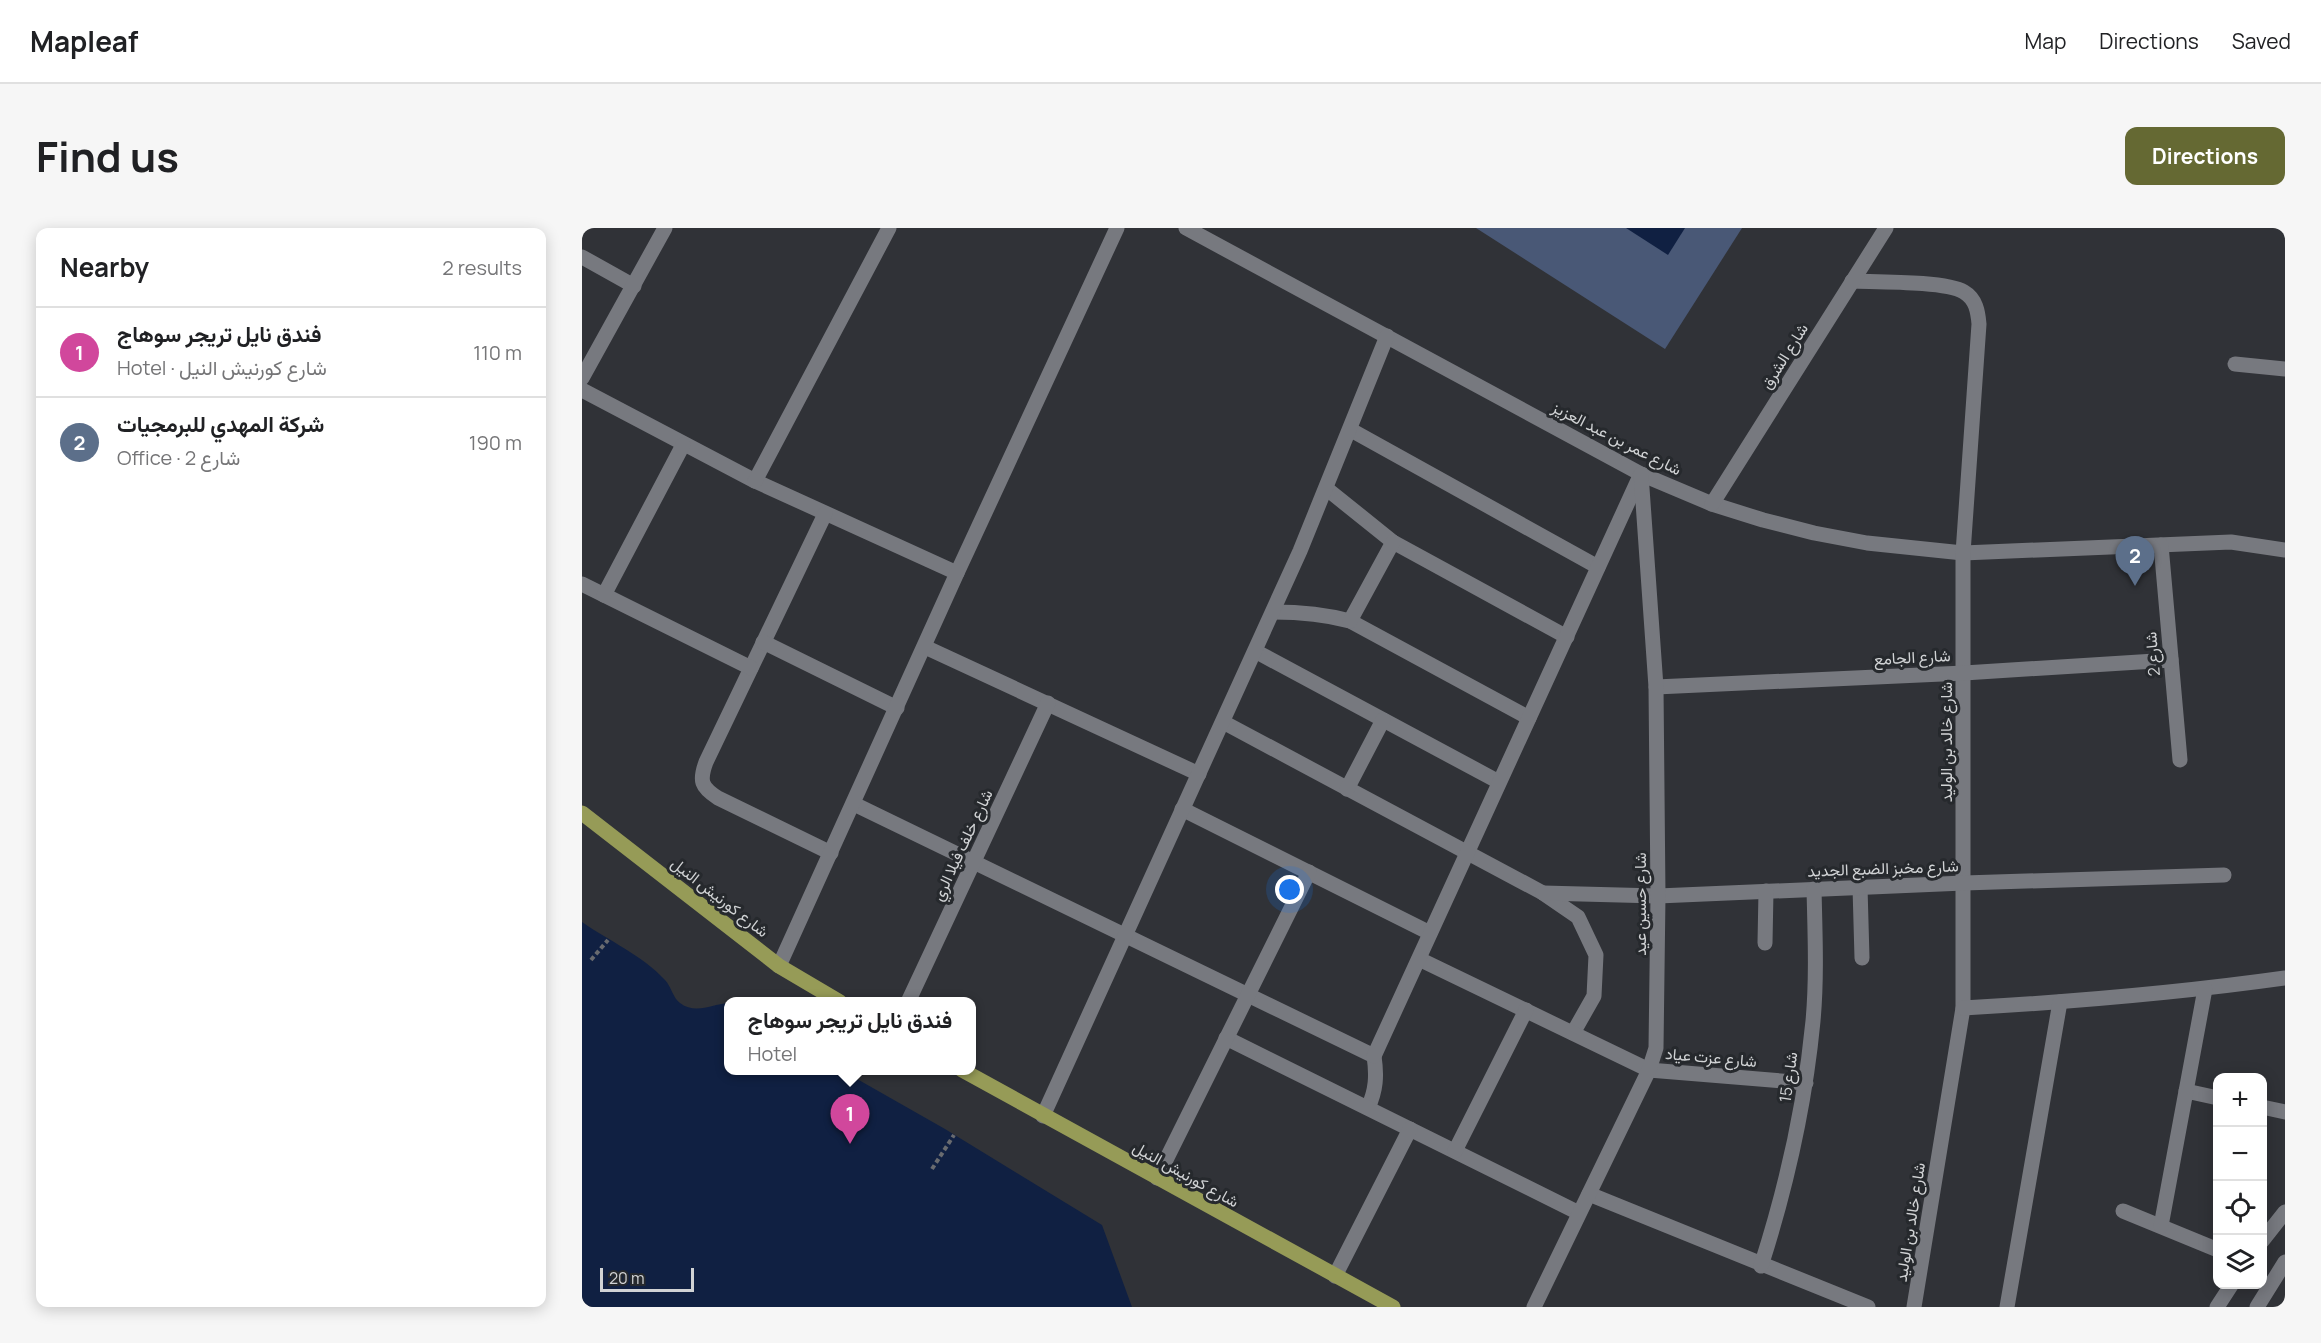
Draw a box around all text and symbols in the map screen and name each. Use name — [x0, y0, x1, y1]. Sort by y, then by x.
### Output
text: Mapleaf — [30, 22, 138, 60]
text: Map — [2025, 27, 2066, 55]
text: Directions — [2099, 27, 2199, 55]
text: Saved — [2232, 27, 2291, 55]
text: Find us — [36, 127, 179, 185]
button: Directions — [2125, 127, 2285, 185]
text: Nearby — [60, 249, 149, 285]
text: 2 results — [442, 254, 522, 281]
text: فندق نايل تريجر سوهاج — [117, 319, 322, 349]
street label: شارع الشرق — [1755, 319, 1814, 394]
text: 1 — [75, 339, 84, 366]
text: 110 m — [473, 339, 522, 366]
text: Hotel · شارع كورنيش النيل — [117, 354, 327, 381]
street label: شارع عمر بن عبد العزيز — [1547, 395, 1686, 481]
text: شركة المهدي للبرمجيات — [117, 409, 324, 439]
text: 2 — [74, 429, 85, 456]
text: 190 m — [469, 429, 522, 456]
text: Office · شارع 2 — [117, 444, 240, 471]
pin: 2 — [2116, 536, 2154, 586]
street label: شارع 2 — [2139, 631, 2166, 677]
street label: شارع الجامع — [1873, 644, 1951, 671]
street label: شارع خالد بن الوليد — [1935, 682, 1958, 802]
street label: شارع خلف فيلا الري — [926, 786, 1000, 906]
street label: شارع كورنيش النيل — [666, 852, 773, 943]
street label: شارع حسين عيد — [1629, 852, 1652, 956]
street label: شارع مخبز الضبع الجديد — [1807, 854, 1959, 883]
your location — [1275, 875, 1304, 904]
popup — [724, 997, 976, 1075]
text: فندق نايل تريجر سوهاج — [748, 1005, 952, 1035]
text: Hotel — [748, 1040, 797, 1067]
street label: شارع عزت عياد — [1664, 1042, 1758, 1073]
street label: شارع 15 — [1774, 1050, 1803, 1104]
map controls — [2213, 1073, 2267, 1289]
button: + — [2213, 1073, 2267, 1127]
pin: 1 — [830, 1094, 870, 1144]
button: − — [2213, 1127, 2267, 1181]
street label: شارع كورنيش النيل — [1129, 1136, 1243, 1213]
street label: شارع خالد بن الوليد — [1890, 1161, 1931, 1283]
button: locate — [2213, 1181, 2267, 1235]
button: layers — [2213, 1235, 2267, 1289]
scale bar — [600, 1265, 694, 1292]
text: 20 m — [609, 1267, 645, 1289]

